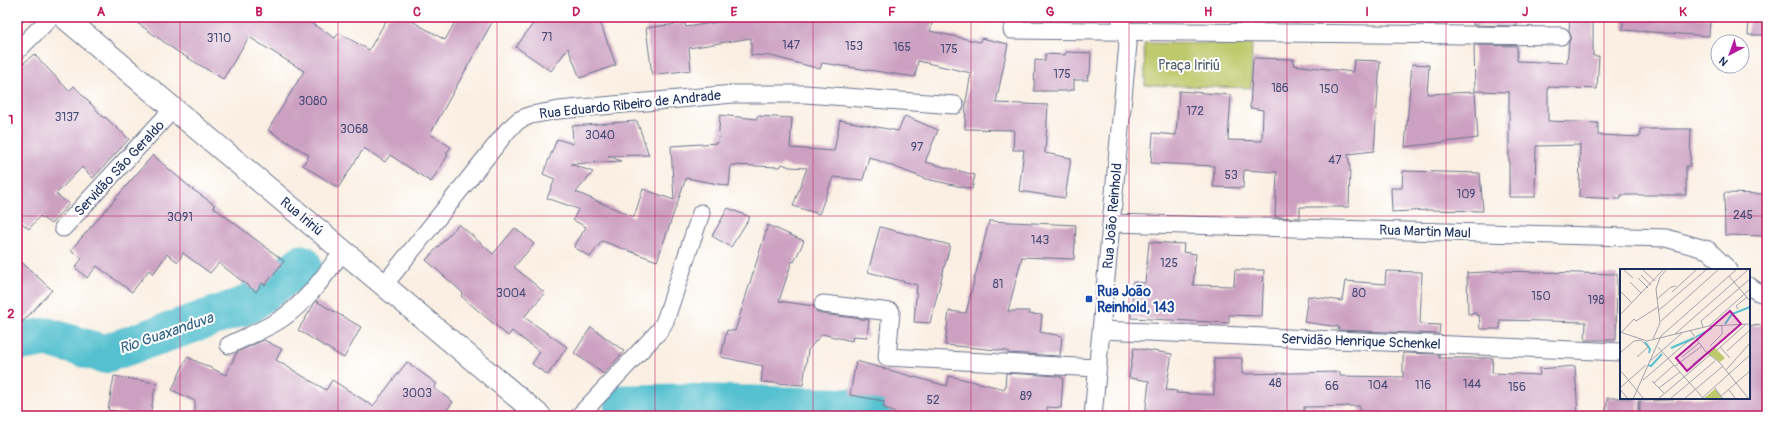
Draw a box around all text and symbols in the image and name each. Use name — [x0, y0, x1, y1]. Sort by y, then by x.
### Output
text: A — [97, 4, 106, 20]
text: B — [255, 4, 263, 20]
text: C — [413, 4, 421, 20]
text: D — [572, 4, 580, 20]
text: E — [731, 4, 738, 20]
text: F — [888, 4, 896, 20]
text: G — [1046, 4, 1055, 20]
text: H — [1204, 4, 1212, 20]
text: I — [1365, 4, 1369, 20]
text: J — [1522, 4, 1528, 20]
text: K — [1679, 4, 1687, 20]
house number: 71 — [541, 30, 553, 45]
house number: 3110 — [207, 31, 231, 46]
north arrow — [1710, 34, 1750, 74]
house number: 147 — [782, 38, 801, 53]
house number: 153 — [845, 39, 863, 54]
house number: 165 — [893, 40, 911, 55]
house number: 175 — [940, 42, 958, 57]
text: N — [1716, 53, 1731, 69]
park label: Praça Iririú — [1158, 57, 1220, 74]
house number: 175 — [1053, 67, 1071, 82]
house number: 186 — [1271, 81, 1289, 96]
house number: 150 — [1319, 82, 1339, 97]
street label: Rua Eduardo Ribeiro de Andrade — [538, 86, 722, 122]
house number: 3080 — [298, 94, 328, 109]
house number: 172 — [1186, 104, 1204, 119]
house number: 3137 — [55, 110, 80, 125]
text: 1 — [8, 112, 14, 128]
street label: Servidão São Geraldo — [71, 117, 168, 220]
house number: 3068 — [340, 122, 368, 137]
house number: 3040 — [585, 128, 615, 143]
house number: 97 — [911, 140, 924, 155]
house number: 47 — [1328, 153, 1342, 168]
street label: Rua João Reinhold — [1099, 162, 1126, 270]
house number: 53 — [1224, 168, 1238, 183]
house number: 109 — [1456, 187, 1476, 202]
street label: Rua Iririú — [277, 194, 327, 239]
house number: 245 — [1733, 208, 1753, 223]
house number: 3091 — [167, 210, 193, 225]
street label: Rua Martin Maul — [1379, 221, 1471, 242]
house number: 143 — [1031, 233, 1049, 248]
house number: 125 — [1160, 256, 1178, 271]
inset map — [1620, 269, 1750, 399]
house number: 81 — [993, 277, 1003, 292]
place label: Rua João Reinhold, 143 — [1097, 283, 1175, 316]
house number: 3004 — [496, 286, 526, 301]
house number: 80 — [1352, 286, 1366, 301]
house number: 150 — [1531, 289, 1551, 304]
house number: 198 — [1588, 293, 1604, 308]
marker: Rua João Reinhold, 143 — [1084, 294, 1094, 304]
text: 2 — [7, 306, 15, 322]
water label: Rio Guaxanduva — [117, 308, 217, 358]
street label: Servidão Henrique Schenkel — [1281, 330, 1441, 353]
house number: 48 — [1268, 376, 1282, 391]
house number: 144 — [1463, 377, 1481, 392]
house number: 104 — [1368, 378, 1388, 393]
house number: 116 — [1415, 378, 1431, 393]
house number: 66 — [1325, 379, 1339, 394]
house number: 156 — [1508, 380, 1526, 395]
house number: 3003 — [402, 386, 432, 401]
house number: 89 — [1020, 389, 1032, 404]
house number: 52 — [926, 393, 940, 408]

